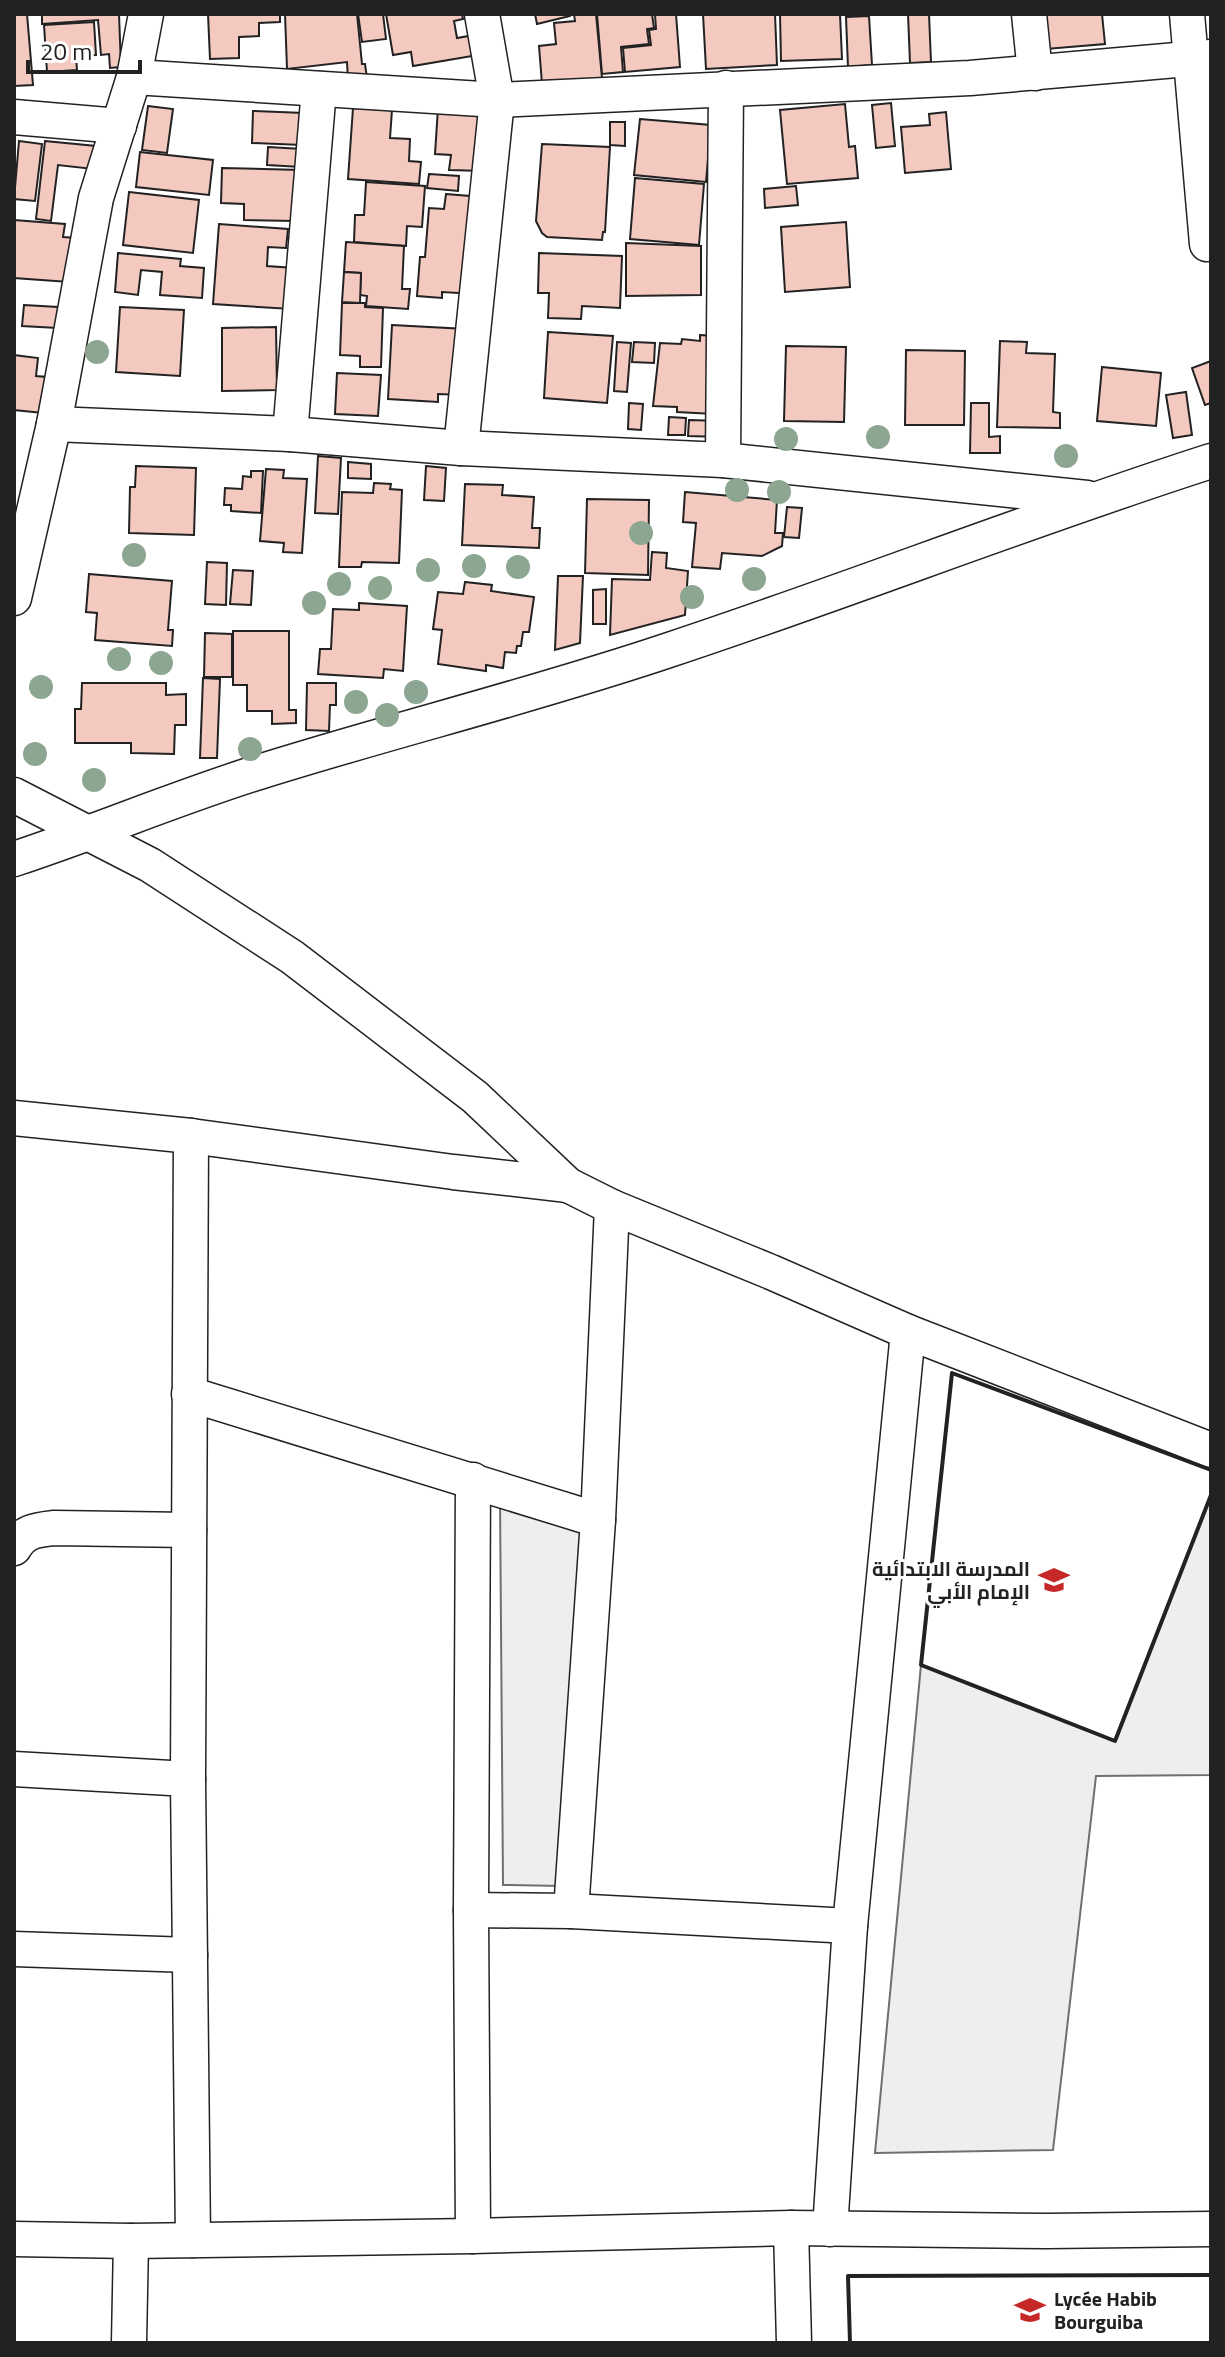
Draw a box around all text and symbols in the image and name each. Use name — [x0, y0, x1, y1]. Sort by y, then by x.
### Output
scale bar — [28, 24, 140, 74]
text: 20 m — [40, 33, 92, 69]
place label: المدرسة الابتدائية الإمام الأبي — [872, 1553, 1030, 1608]
school or university icon: المدرسة الابتدائية الإمام الأبي — [1037, 1563, 1071, 1597]
place label: Lycée Habib Bourguiba — [1054, 2283, 1157, 2337]
school or university icon: Lycée Habib Bourguiba — [1013, 2293, 1047, 2327]

